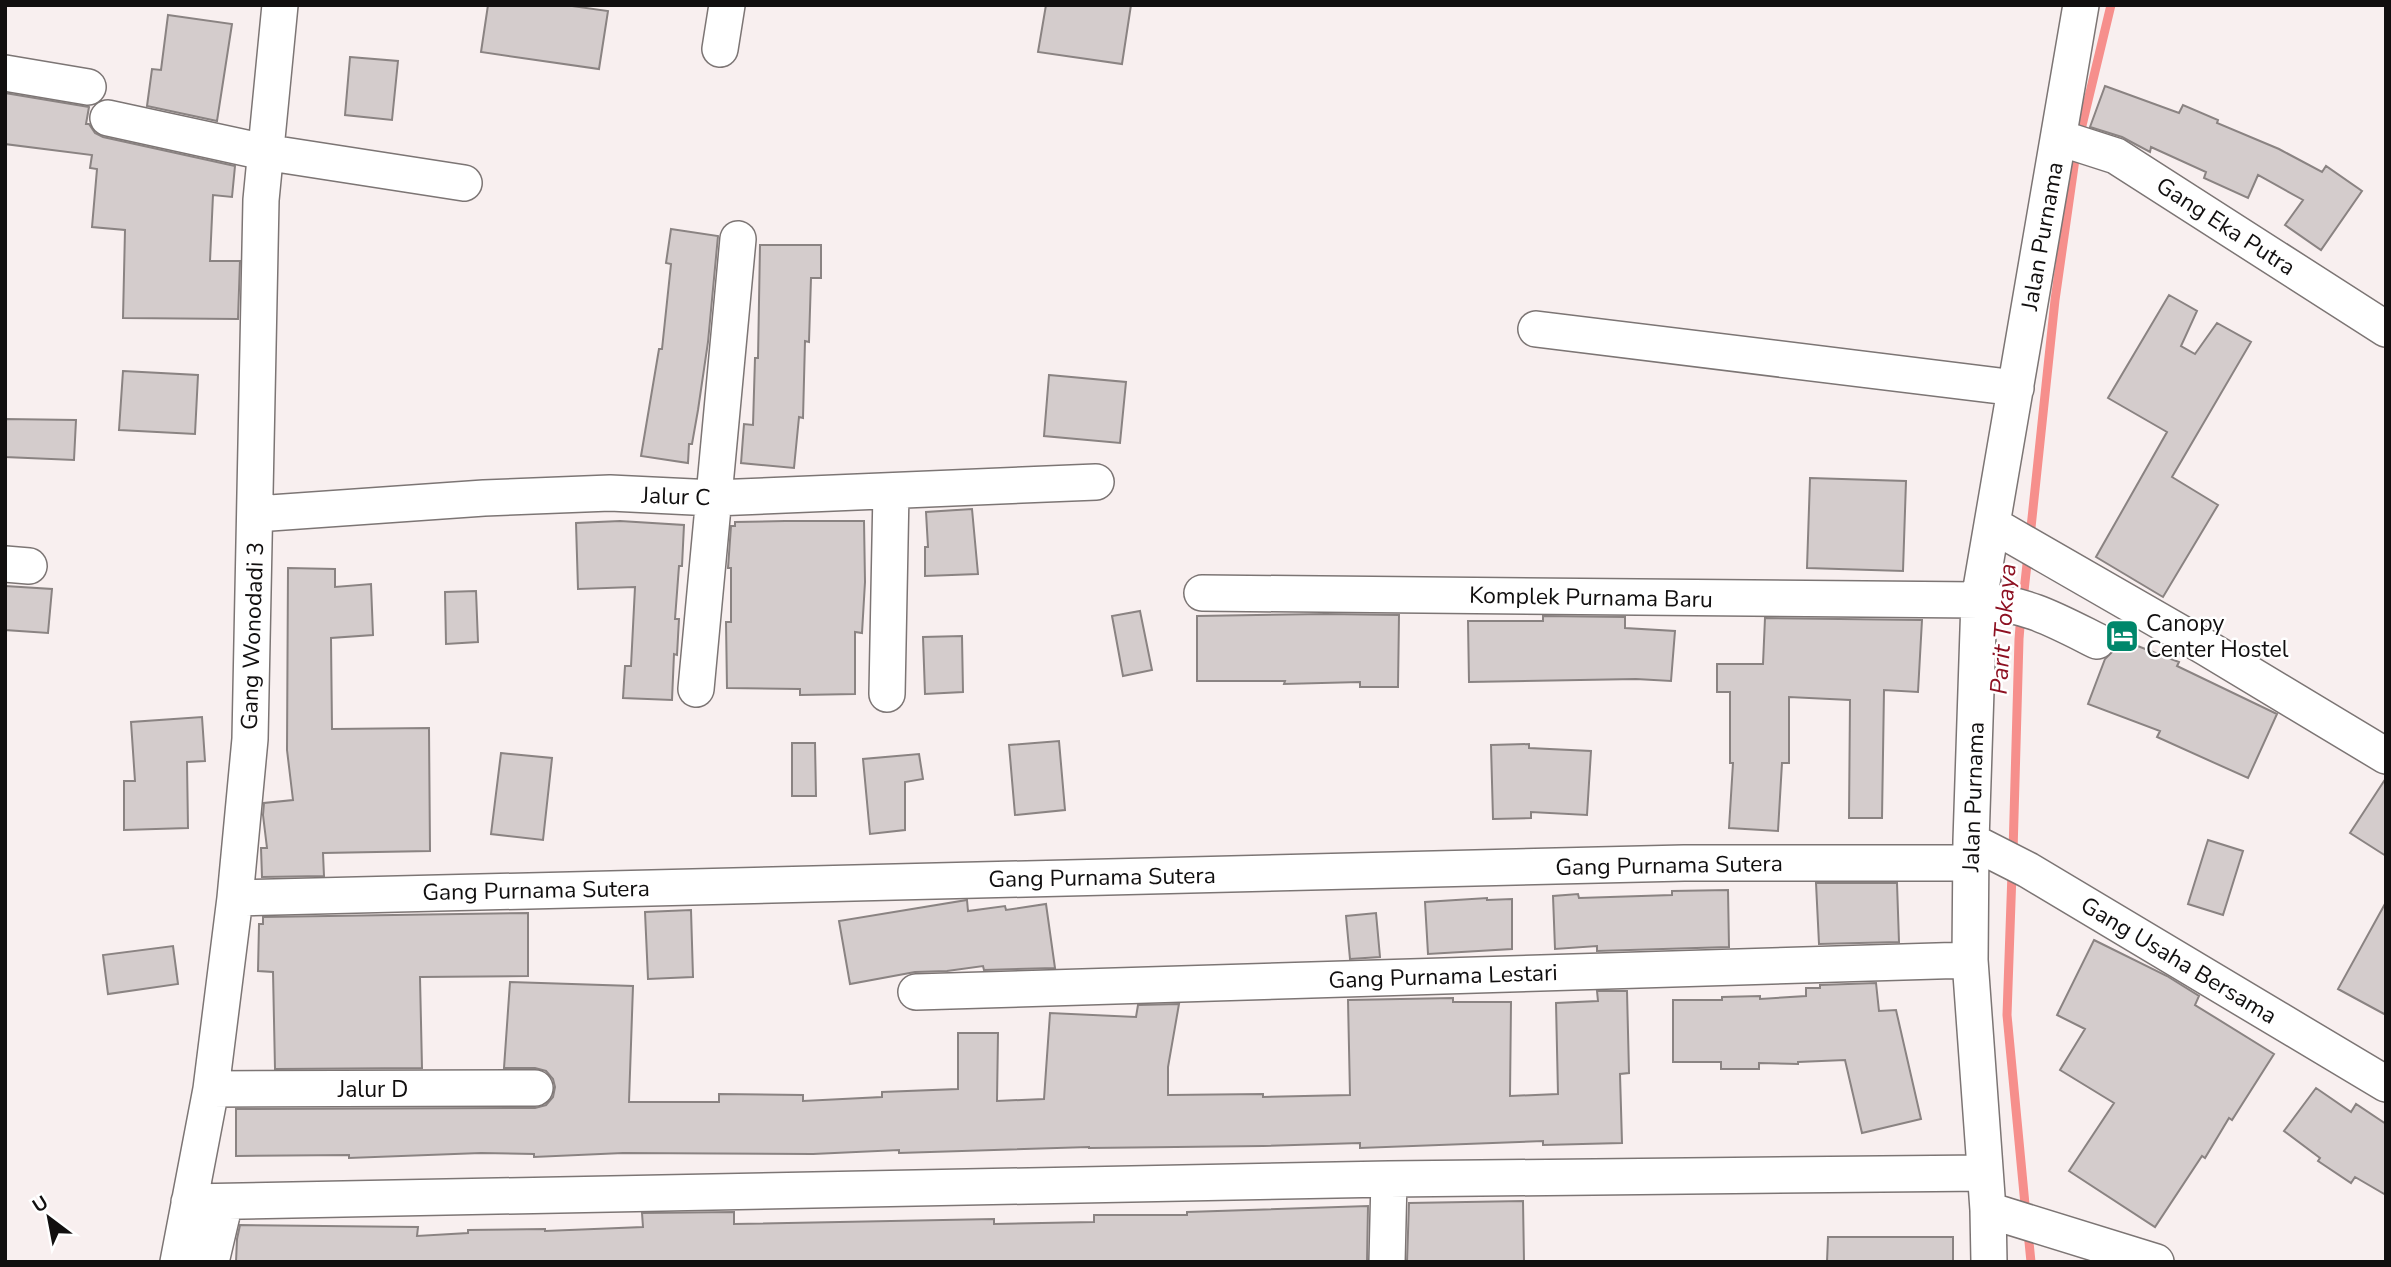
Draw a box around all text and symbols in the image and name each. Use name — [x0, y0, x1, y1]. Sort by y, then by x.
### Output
street label: Jalan Purnama — [2014, 159, 2071, 314]
street label: Gang Eka Putra — [2150, 170, 2301, 283]
street label: Jalur C — [640, 480, 711, 513]
street label: Gang Wonodadi 3 — [234, 542, 271, 731]
water label: Parit Tokaya — [1982, 562, 2024, 696]
street label: Komplek Purnama Baru — [1469, 580, 1713, 615]
place label: Canopy Center Hostel — [2146, 608, 2289, 665]
hotel icon: Canopy Center Hostel — [2103, 617, 2141, 655]
street label: Jalan Purnama — [1955, 721, 1992, 874]
street label: Gang Purnama Sutera — [1555, 848, 1783, 883]
street label: Gang Purnama Sutera — [988, 860, 1216, 895]
street label: Gang Purnama Sutera — [422, 873, 650, 908]
street label: Gang Usaha Bersama — [2075, 890, 2283, 1031]
street label: Gang Purnama Lestari — [1328, 957, 1558, 996]
street label: Jalur D — [337, 1074, 408, 1105]
north arrow — [14, 1183, 84, 1253]
text: U — [28, 1190, 53, 1219]

